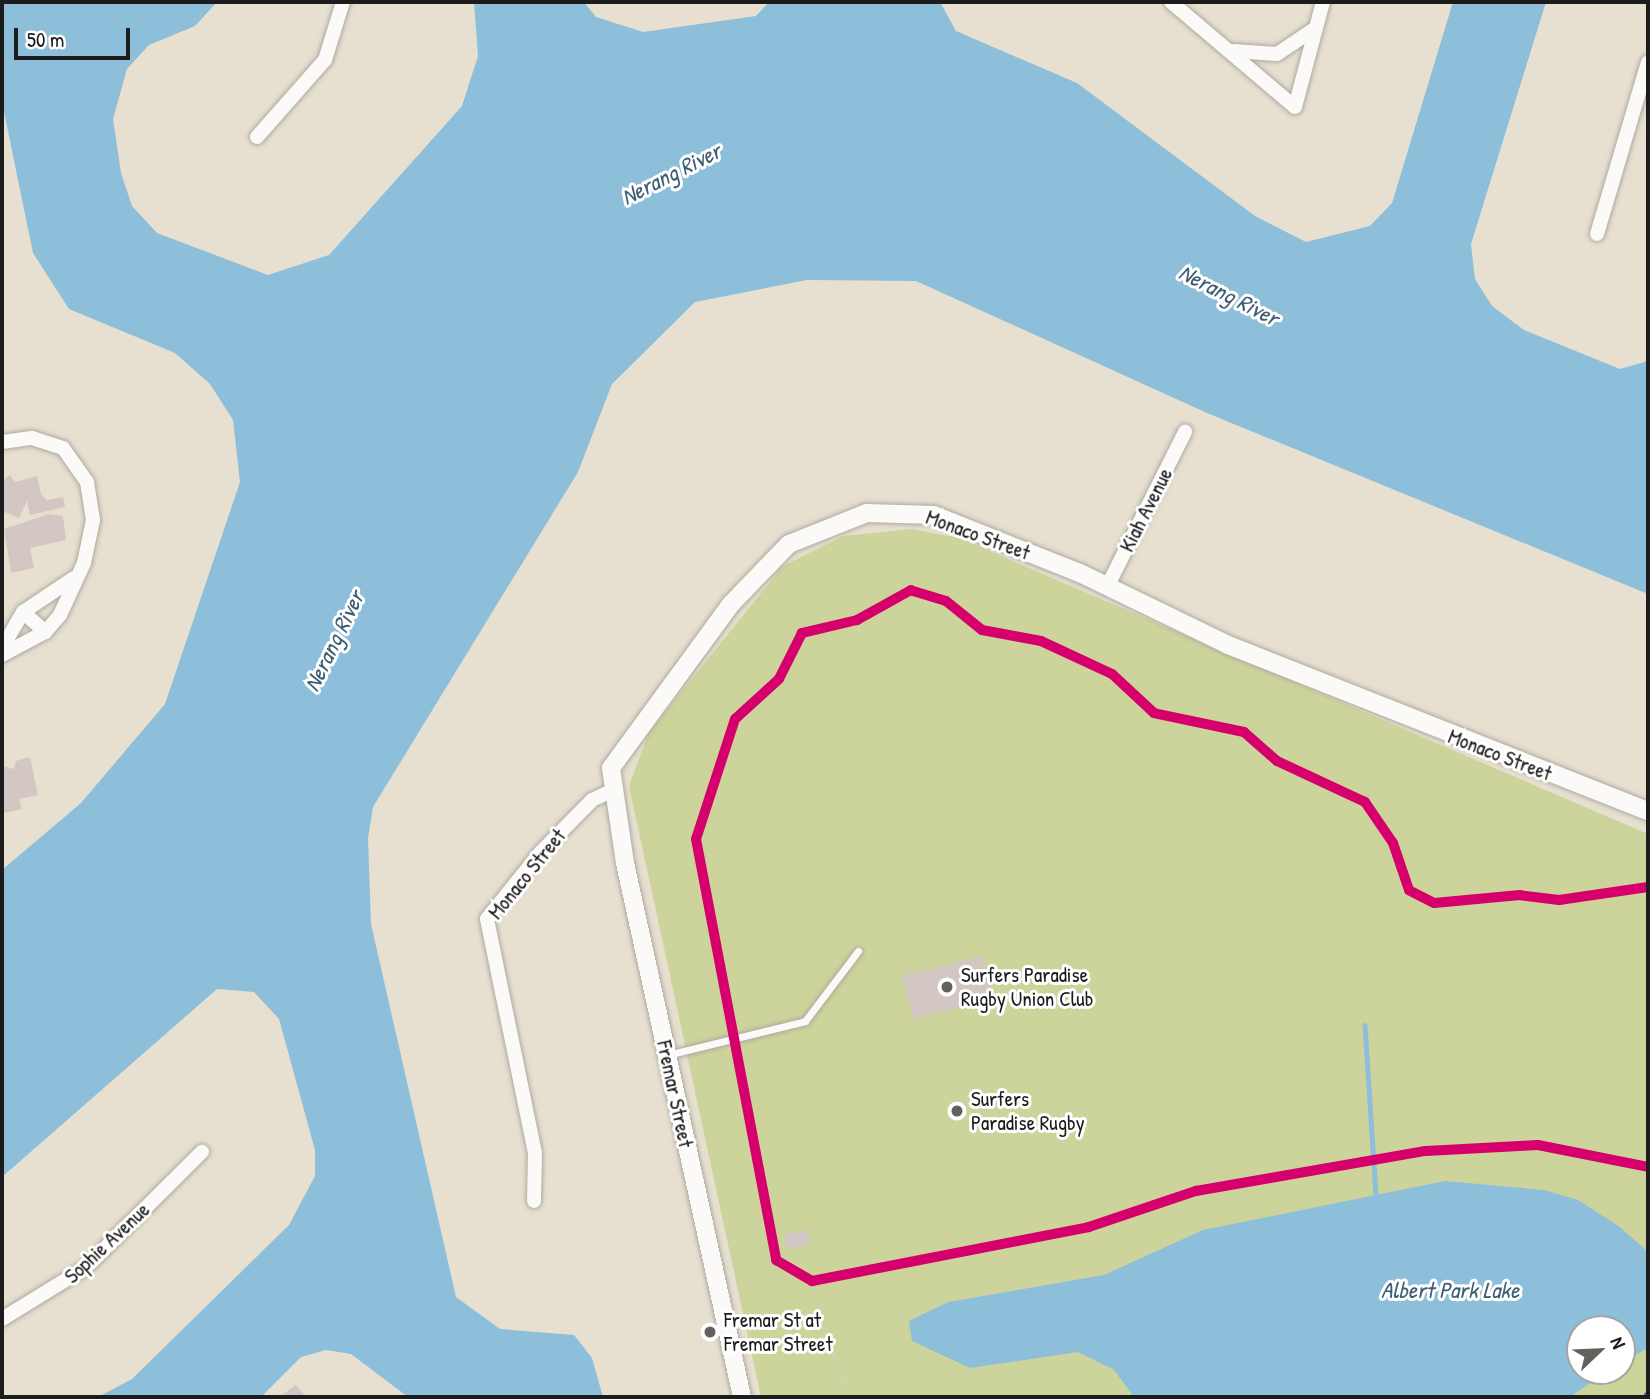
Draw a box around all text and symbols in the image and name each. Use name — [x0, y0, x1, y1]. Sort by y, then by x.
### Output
scale bar — [18, 14, 133, 58]
text: 50 m — [27, 25, 64, 54]
water label: Nerang River — [617, 137, 725, 211]
water label: Nerang River — [1175, 258, 1283, 332]
street label: Kiah Avenue — [1114, 464, 1178, 556]
street label: Monaco Street — [922, 505, 1034, 565]
water label: Nerang River — [298, 586, 370, 696]
street label: Monaco Street — [1445, 724, 1555, 786]
street label: Monaco Street — [483, 824, 571, 924]
place label: Surfers Paradise Rugby Union Club — [961, 962, 1093, 1012]
marker: Surfers Paradise Rugby Union Club — [939, 979, 955, 995]
street label: Fremar Street — [651, 1038, 699, 1150]
place label: Surfers Paradise Rugby — [971, 1086, 1085, 1136]
marker: Surfers Paradise Rugby — [949, 1103, 965, 1119]
street label: Sophie Avenue — [59, 1197, 155, 1289]
water label: Albert Park Lake — [1381, 1276, 1519, 1304]
place label: Fremar St at Fremar Street — [724, 1307, 833, 1357]
north arrow — [1566, 1315, 1636, 1385]
marker: Fremar St at Fremar Street — [702, 1324, 718, 1340]
text: N — [1605, 1333, 1632, 1352]

